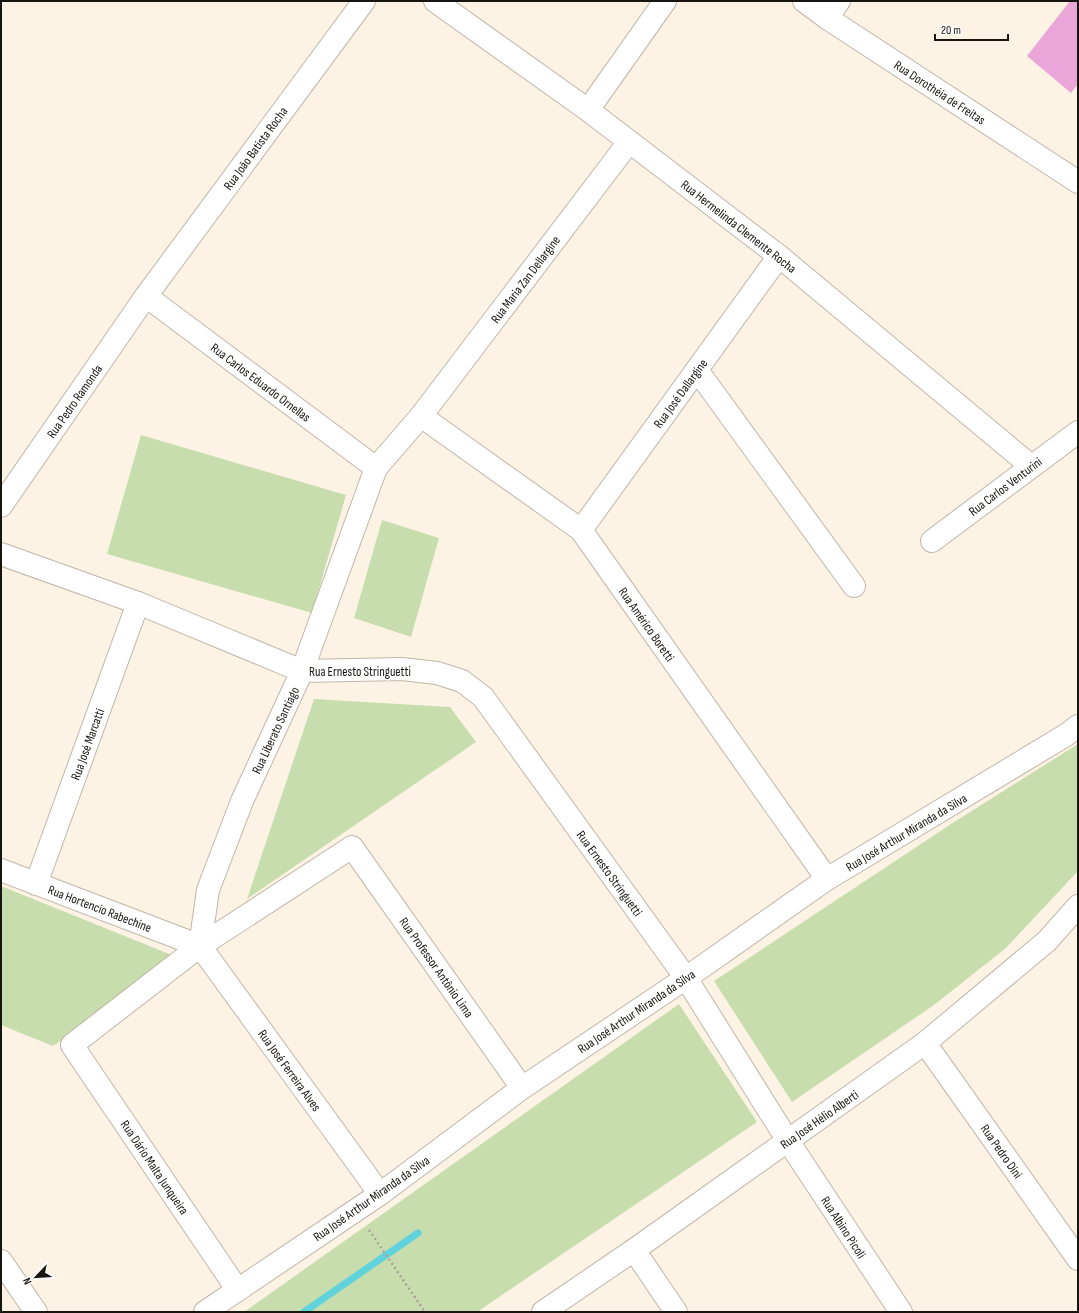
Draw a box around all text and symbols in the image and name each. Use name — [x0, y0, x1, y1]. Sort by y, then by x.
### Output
scale bar — [935, 16, 1008, 42]
text: 20 m — [941, 23, 961, 38]
street label: Rua Dorothéia de Freitas — [891, 57, 988, 129]
street label: Rua João Batista Rocha — [220, 104, 291, 193]
street label: Rua Hermelinda Clemente Rocha — [677, 177, 799, 277]
street label: Rua Maria Zan Dellargine — [488, 233, 564, 327]
street label: Rua Carlos Eduardo Ornellas — [207, 340, 314, 426]
street label: Rua José Dallargine — [650, 356, 711, 431]
street label: Rua Pedro Ramonda — [44, 362, 106, 441]
street label: Rua Carlos Venturini — [966, 454, 1045, 520]
street label: Rua Américo Boretti — [615, 584, 678, 665]
street label: Rua Ernesto Stringuetti — [309, 664, 411, 680]
street label: Rua Liberato Santiago — [249, 684, 303, 777]
street label: Rua José Marcatti — [68, 706, 108, 782]
street label: Rua José Arthur Miranda da Silva — [843, 790, 970, 875]
street label: Rua Ernesto Stringuetti — [573, 828, 646, 919]
street label: Rua Hortencio Rabechine — [46, 882, 154, 936]
street label: Rua Professor Antônio Lima — [396, 914, 477, 1021]
street label: Rua José Arthur Miranda da Silva — [575, 966, 698, 1057]
street label: Rua José Ferreira Alves — [254, 1027, 324, 1115]
street label: Rua José Hélio Alberti — [777, 1087, 862, 1153]
street label: Rua Dário Malta Junqueira — [117, 1117, 192, 1218]
street label: Rua Pedro Dini — [977, 1121, 1026, 1182]
street label: Rua José Arthur Miranda da Silva — [310, 1153, 433, 1245]
street label: Rua Albino Picoli — [817, 1193, 869, 1262]
north arrow — [16, 1257, 56, 1297]
text: N — [20, 1275, 35, 1286]

